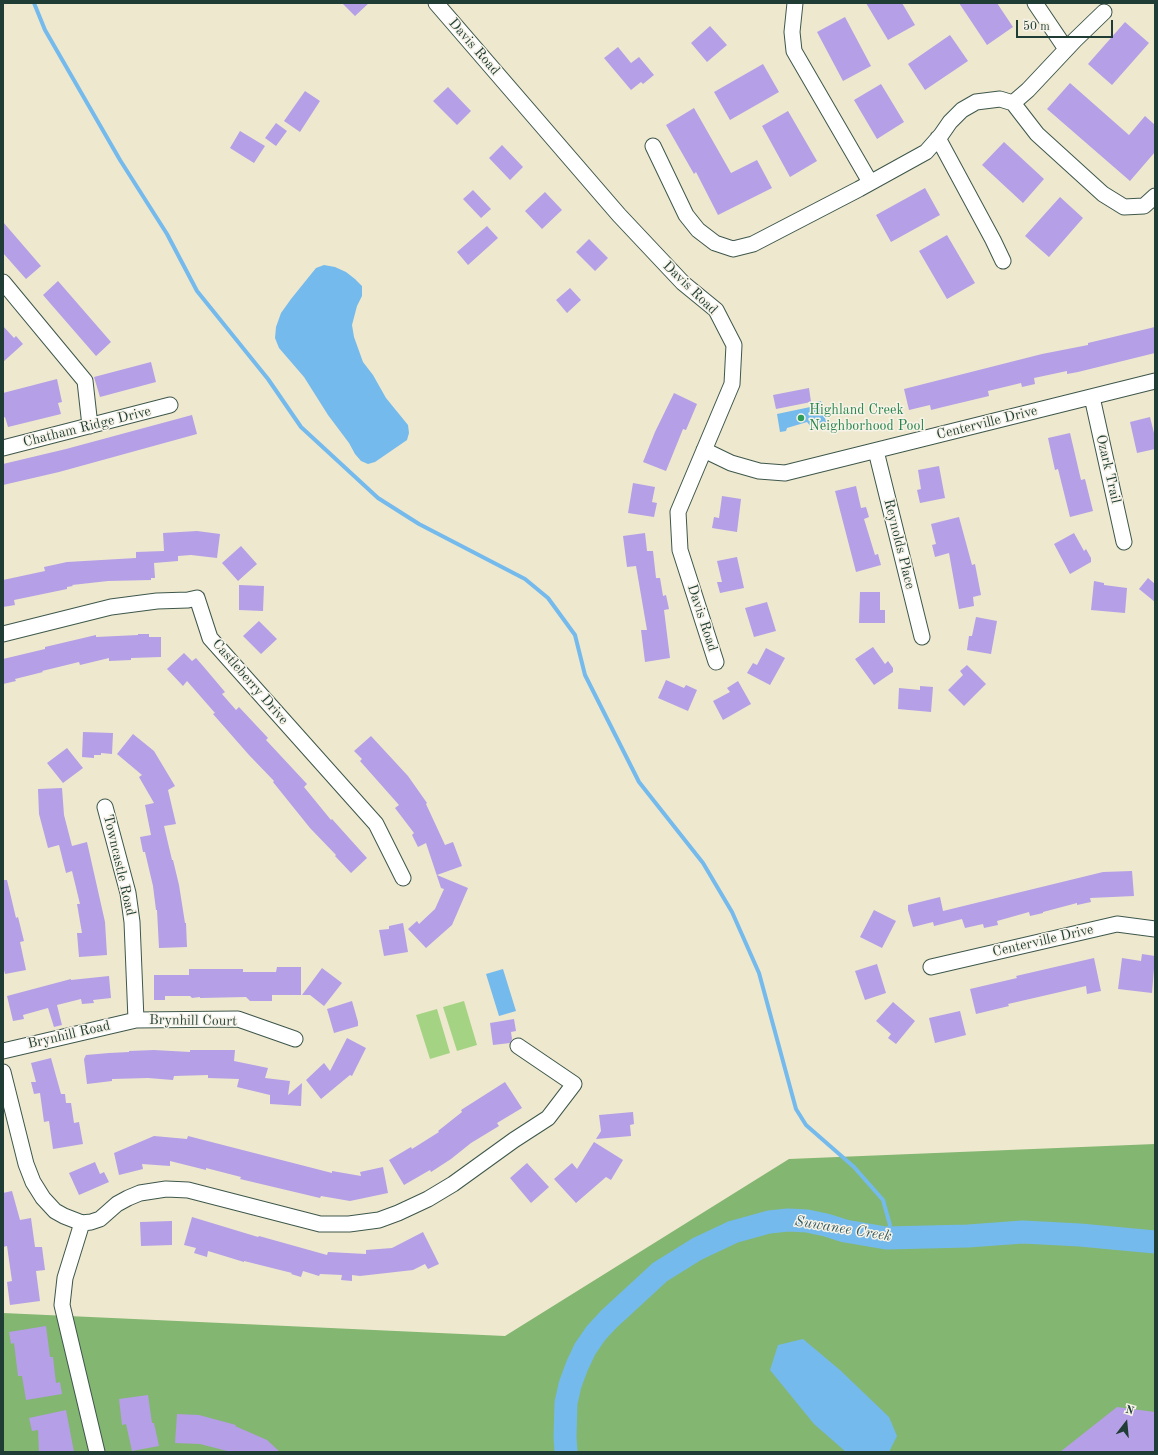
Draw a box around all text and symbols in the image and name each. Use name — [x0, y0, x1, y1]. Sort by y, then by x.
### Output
scale bar — [1018, 12, 1115, 38]
street label: Davis Road — [445, 15, 503, 79]
text: 50 m — [1023, 21, 1050, 33]
street label: Davis Road — [659, 258, 721, 318]
place label: Highland Creek Neighborhood Pool — [809, 402, 924, 434]
street label: Centerville Drive — [935, 402, 1039, 444]
street label: Chatham Ridge Drive — [21, 403, 153, 451]
marker: Highland Creek Neighborhood Pool — [796, 413, 806, 423]
street label: Ozark Trail — [1092, 433, 1124, 505]
street label: Reynolds Place — [880, 497, 918, 591]
street label: Davis Road — [683, 582, 721, 654]
street label: Castleberry Drive — [208, 636, 292, 728]
street label: Towncastle Road — [99, 813, 139, 917]
street label: Centerville Drive — [991, 921, 1095, 961]
street label: Brynhill Court — [149, 1012, 237, 1030]
street label: Brynhill Road — [26, 1017, 112, 1053]
water label: Suwanee Creek — [793, 1212, 893, 1246]
north arrow — [1106, 1403, 1146, 1443]
text: N — [1124, 1405, 1135, 1417]

